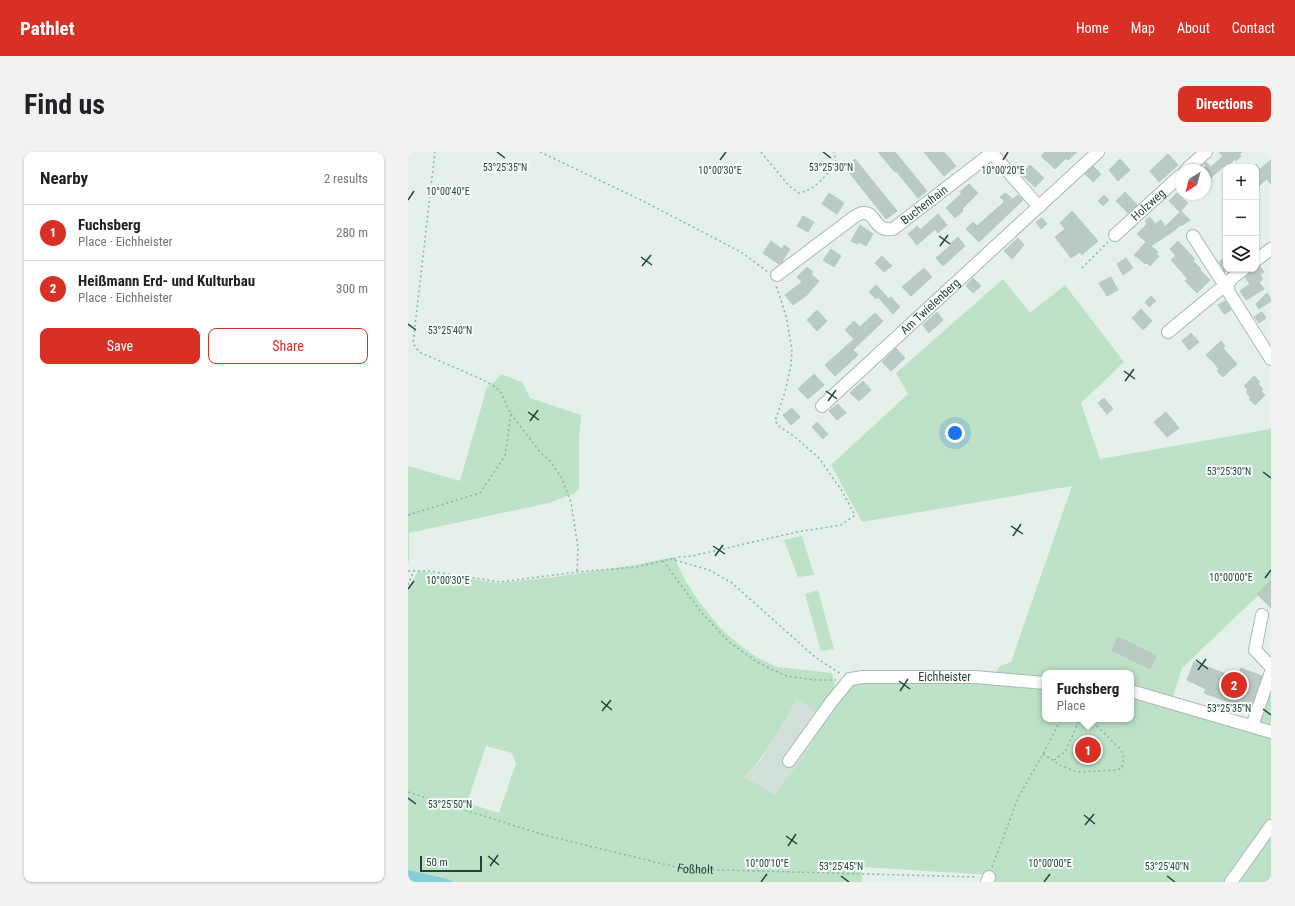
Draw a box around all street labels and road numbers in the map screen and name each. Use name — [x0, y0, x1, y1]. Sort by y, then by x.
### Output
street label: Buchenhain — [898, 182, 951, 227]
street label: Holzweg — [1128, 186, 1168, 224]
street label: Am Twielenberg — [898, 276, 963, 337]
street label: Eichheister — [918, 670, 971, 684]
street label: Foßholt — [676, 861, 714, 877]

